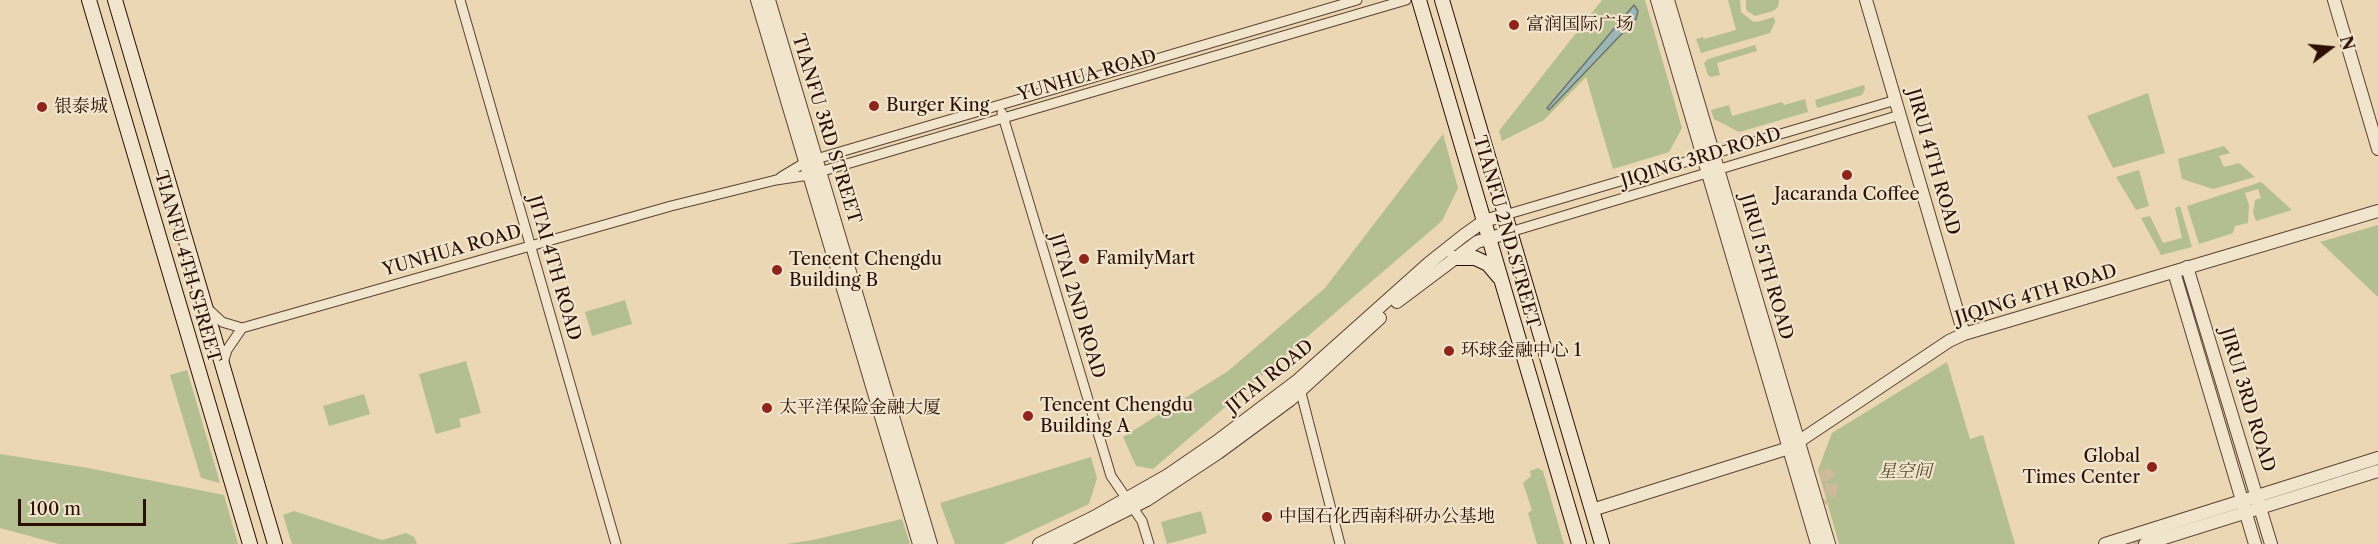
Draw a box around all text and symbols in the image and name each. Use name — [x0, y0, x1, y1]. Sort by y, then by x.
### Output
place label: 富润国际广场 — [1526, 14, 1634, 36]
marker: 富润国际广场 — [1507, 18, 1521, 32]
north arrow — [2300, 18, 2360, 78]
street label: TIANFU 3RD STREET — [787, 32, 865, 226]
text: N — [2336, 34, 2359, 52]
street label: YUNHUA ROAD — [1015, 46, 1159, 106]
street label: JIRUI 4TH ROAD — [1902, 86, 1964, 238]
place label: Burger King — [886, 95, 989, 117]
place label: 银泰城 — [54, 96, 108, 118]
marker: Burger King — [867, 99, 881, 113]
marker: 银泰城 — [35, 100, 49, 114]
street label: JIQING 3RD ROAD — [1618, 123, 1784, 193]
street label: TIANFU 2ND STREET — [1468, 133, 1544, 331]
marker: Jacaranda Coffee — [1840, 168, 1854, 182]
street label: TIANFU 4TH STREET — [149, 169, 225, 365]
place label: Jacaranda Coffee — [1774, 184, 1920, 206]
street label: JIRUI 5TH ROAD — [1735, 192, 1797, 342]
street label: JITAI 4TH ROAD — [523, 193, 585, 343]
street label: YUNHUA ROAD — [380, 221, 524, 281]
street label: JITAI 2ND ROAD — [1045, 231, 1109, 381]
place label: FamilyMart — [1096, 248, 1195, 270]
place label: Tencent Chengdu Building B — [789, 249, 942, 292]
marker: FamilyMart — [1077, 252, 1091, 266]
street label: JIQING 4TH ROAD — [1952, 260, 2120, 330]
marker: Tencent Chengdu Building B — [770, 263, 784, 277]
street label: JIRUI 3RD ROAD — [2215, 325, 2279, 475]
street label: JITAI ROAD — [1222, 335, 1318, 419]
place label: 环球金融中心 1 — [1461, 340, 1581, 362]
marker: 环球金融中心 1 — [1442, 344, 1456, 358]
place label: Tencent Chengdu Building A — [1040, 395, 1193, 438]
place label: 太平洋保险金融大厦 — [779, 397, 941, 419]
marker: 太平洋保险金融大厦 — [760, 401, 774, 415]
marker: Tencent Chengdu Building A — [1021, 409, 1035, 423]
place label: Global Times Center — [2023, 446, 2140, 488]
marker: Global Times Center — [2145, 460, 2159, 474]
park label: 星空间 — [1878, 461, 1932, 483]
scale bar — [21, 487, 148, 525]
text: 100 m — [29, 498, 81, 520]
place label: 中国石化西南科研办公基地 — [1279, 506, 1495, 528]
marker: 中国石化西南科研办公基地 — [1260, 510, 1274, 524]

